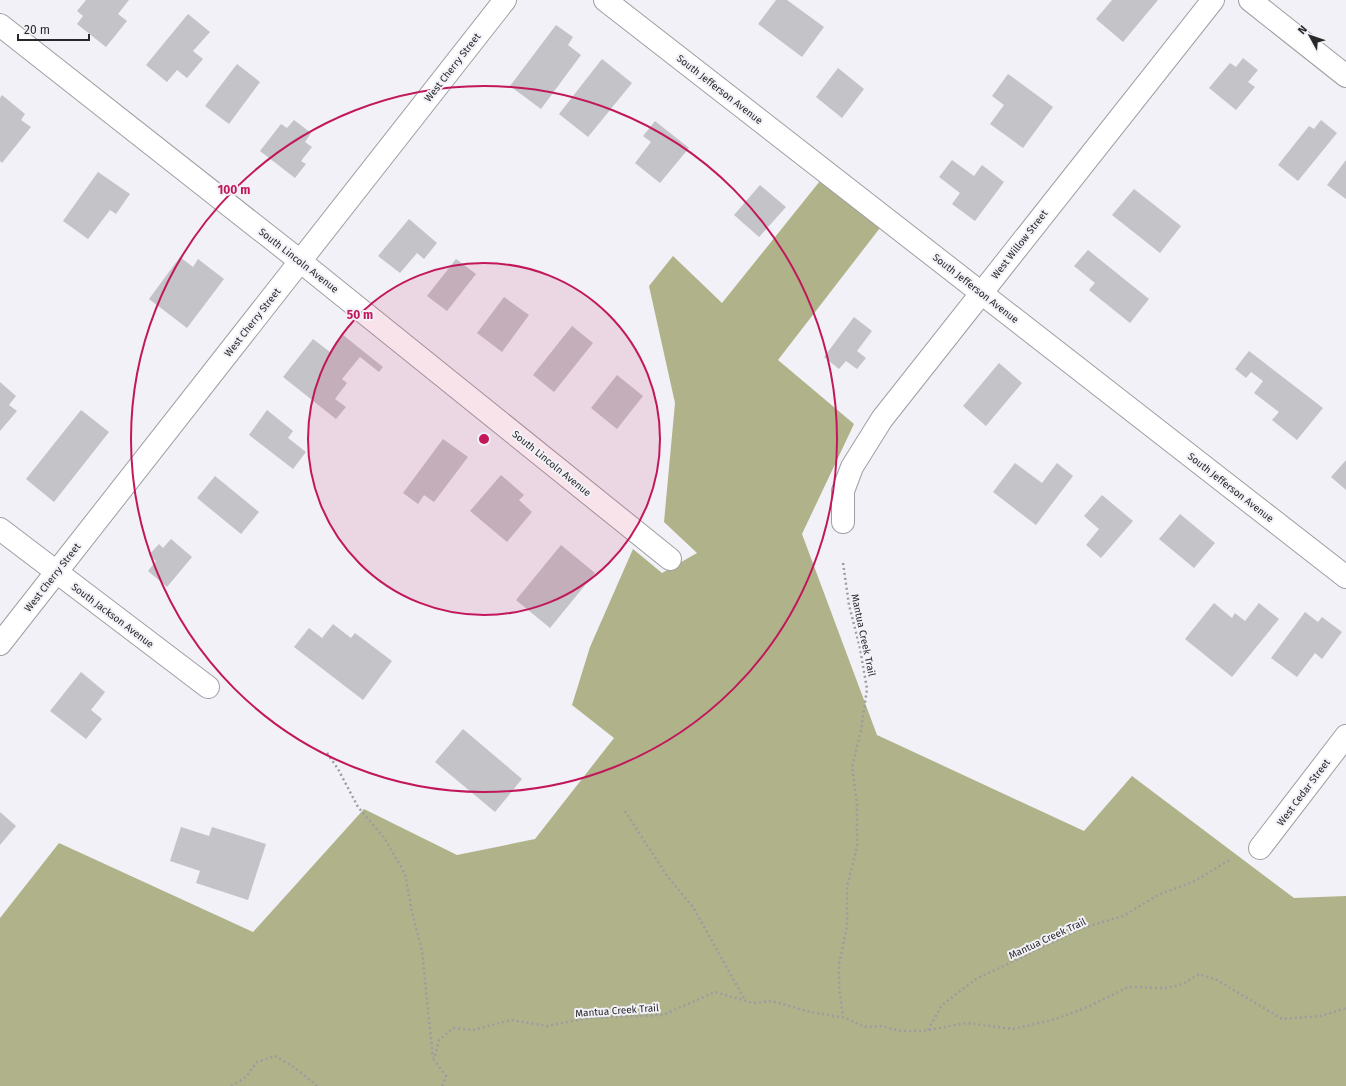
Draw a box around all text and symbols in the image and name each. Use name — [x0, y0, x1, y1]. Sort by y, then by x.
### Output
scale bar — [18, 16, 89, 42]
north arrow — [1290, 16, 1330, 56]
text: 20 m — [24, 23, 50, 37]
text: N — [1295, 23, 1310, 37]
street label: West Cherry Street — [422, 31, 484, 104]
street label: South Jefferson Avenue — [674, 53, 765, 127]
text: 100 m — [218, 183, 250, 197]
street label: West Willow Street — [989, 207, 1051, 281]
street label: South Lincoln Avenue — [256, 226, 341, 296]
street label: South Jefferson Avenue — [930, 252, 1021, 326]
street label: West Cherry Street — [222, 286, 284, 359]
text: 50 m — [347, 308, 373, 322]
street label: South Lincoln Avenue — [510, 428, 593, 499]
centre of rings — [477, 432, 491, 446]
street label: South Jefferson Avenue — [1185, 451, 1276, 525]
street label: West Cherry Street — [22, 541, 84, 614]
street label: South Jackson Avenue — [69, 581, 156, 651]
street label: Mantua Creek Trail — [848, 593, 878, 678]
street label: West Cedar Street — [1275, 757, 1333, 828]
street label: Mantua Creek Trail — [1007, 916, 1088, 962]
street label: Mantua Creek Trail — [575, 1002, 659, 1020]

